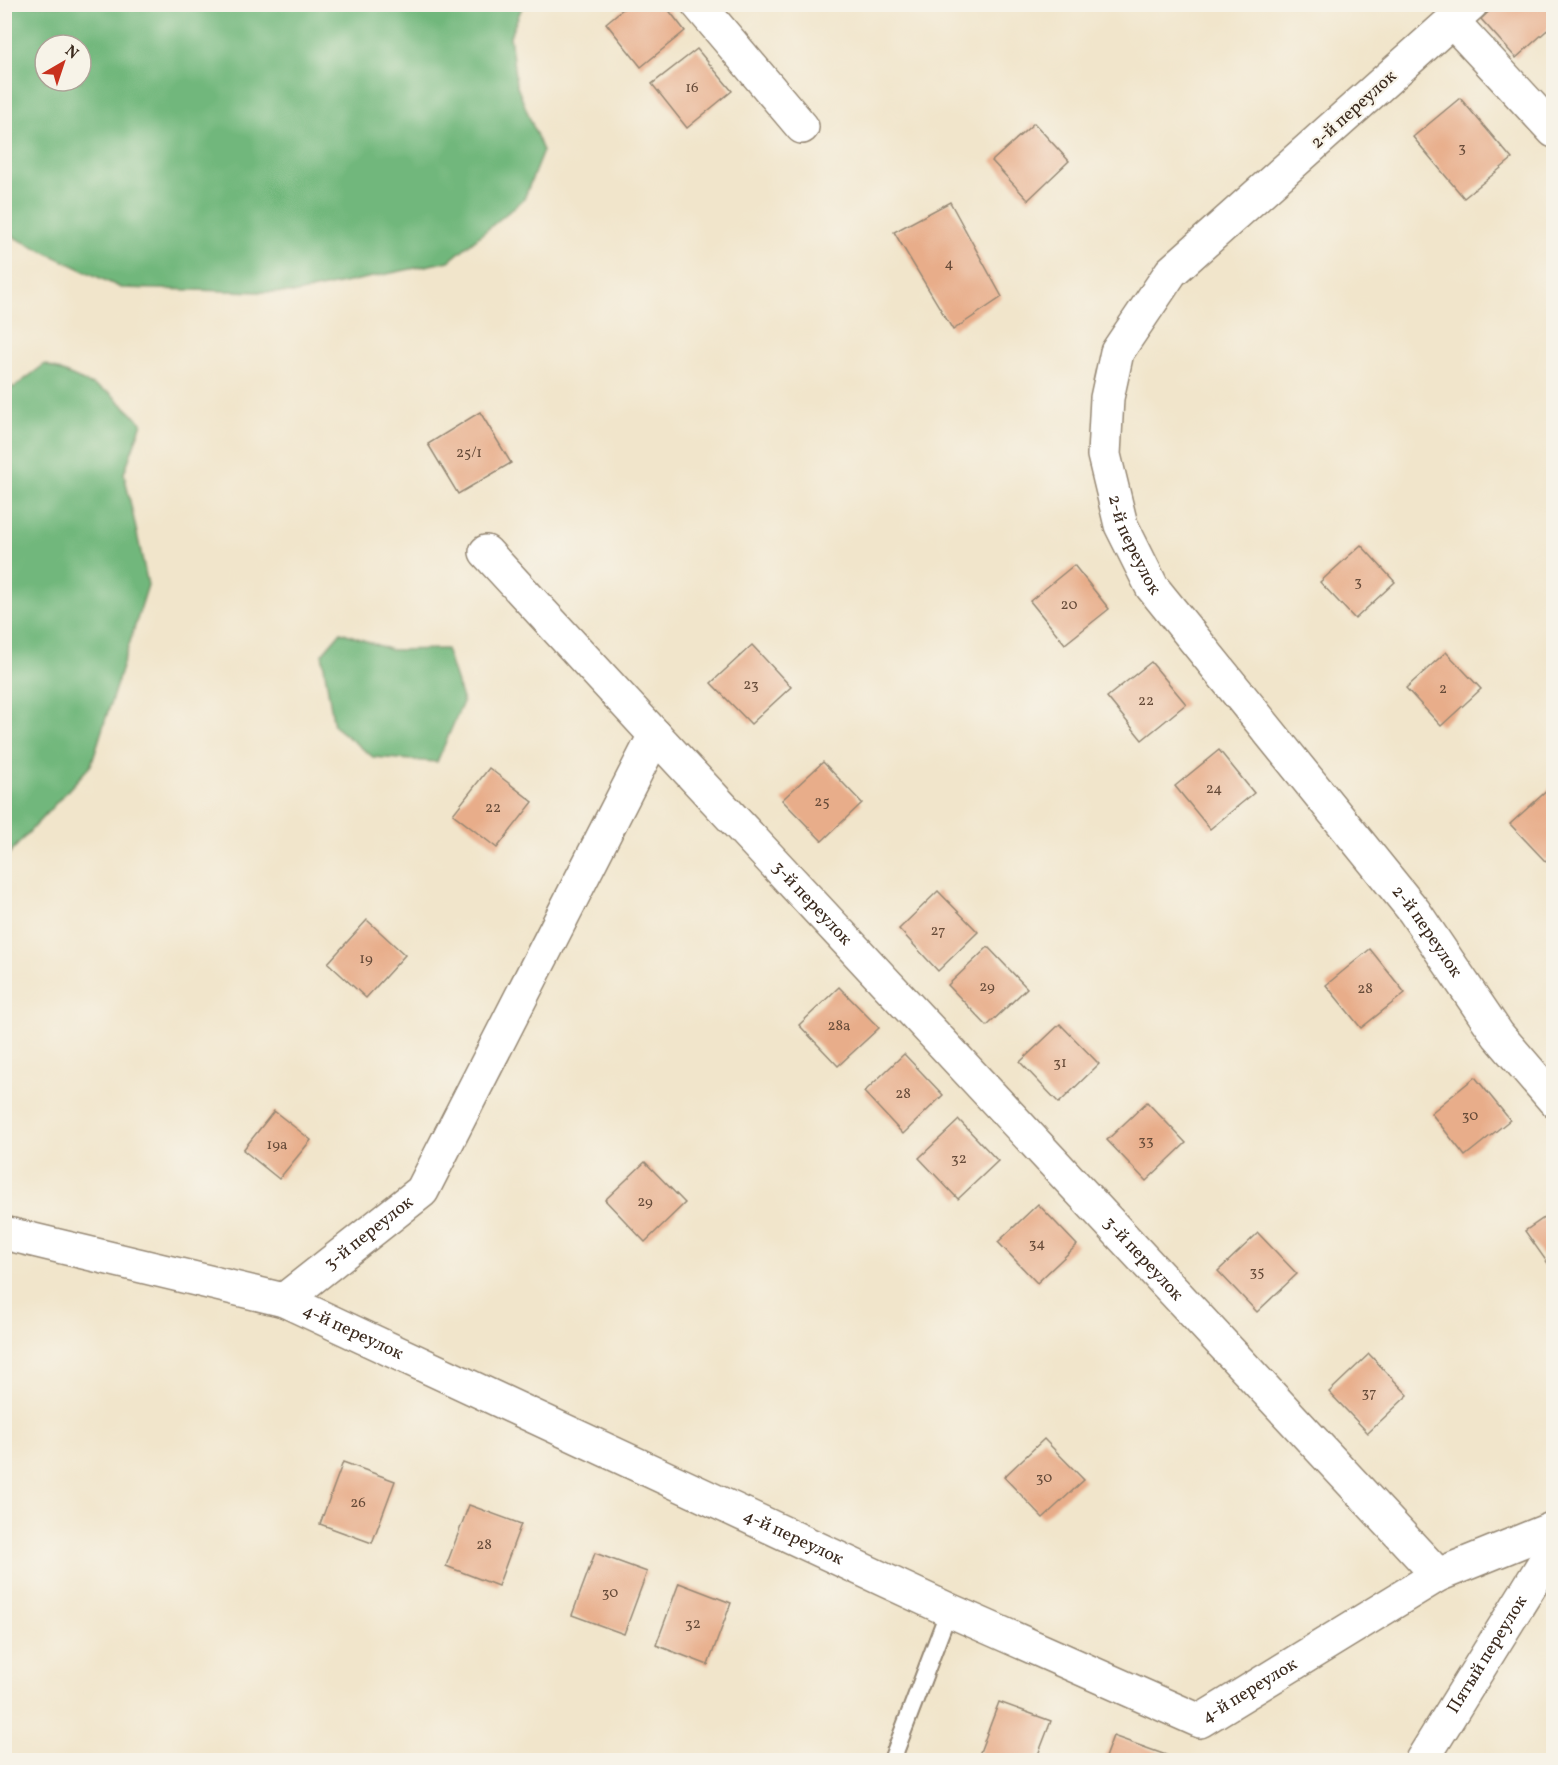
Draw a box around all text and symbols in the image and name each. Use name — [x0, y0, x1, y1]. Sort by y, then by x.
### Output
north arrow — [33, 33, 93, 93]
text: N — [60, 41, 83, 65]
street label: 2-й переулок — [1306, 64, 1403, 155]
house number: 16 — [685, 78, 699, 99]
house number: 3 — [1458, 138, 1466, 159]
house number: 4 — [945, 254, 954, 275]
house number: 25/1 — [456, 443, 482, 464]
street label: 2-й переулок — [1102, 492, 1167, 601]
house number: 3 — [1354, 572, 1362, 593]
house number: 20 — [1061, 595, 1077, 616]
house number: 23 — [743, 675, 759, 696]
house number: 2 — [1439, 679, 1447, 700]
house number: 22 — [1138, 691, 1154, 712]
house number: 24 — [1206, 779, 1222, 800]
house number: 25 — [814, 792, 830, 813]
house number: 22 — [485, 798, 501, 819]
street label: 3-й переулок — [766, 856, 858, 951]
street label: 2-й переулок — [1386, 880, 1468, 983]
house number: 27 — [931, 921, 945, 942]
house number: 19 — [359, 949, 373, 970]
house number: 29 — [979, 977, 995, 998]
house number: 28 — [1357, 979, 1373, 1000]
house number: 28а — [827, 1016, 851, 1037]
house number: 31 — [1053, 1053, 1067, 1074]
house number: 28 — [895, 1084, 911, 1105]
house number: 30 — [1462, 1106, 1478, 1127]
house number: 33 — [1138, 1131, 1154, 1152]
house number: 19а — [266, 1135, 288, 1156]
house number: 32 — [951, 1149, 967, 1170]
street label: 3-й переулок — [319, 1190, 419, 1276]
house number: 29 — [637, 1192, 653, 1213]
street label: 3-й переулок — [1098, 1211, 1189, 1307]
house number: 34 — [1029, 1234, 1045, 1255]
house number: 35 — [1250, 1262, 1264, 1283]
street label: 4-й переулок — [299, 1298, 408, 1366]
house number: 37 — [1362, 1383, 1376, 1404]
house number: 30 — [1036, 1468, 1052, 1489]
house number: 26 — [350, 1493, 366, 1514]
street label: 4-й переулок — [739, 1503, 848, 1572]
house number: 28 — [476, 1535, 492, 1556]
house number: 30 — [602, 1583, 618, 1604]
street label: Пятый переулок — [1441, 1590, 1534, 1719]
house number: 32 — [685, 1614, 701, 1635]
street label: 4-й переулок — [1197, 1652, 1302, 1730]

